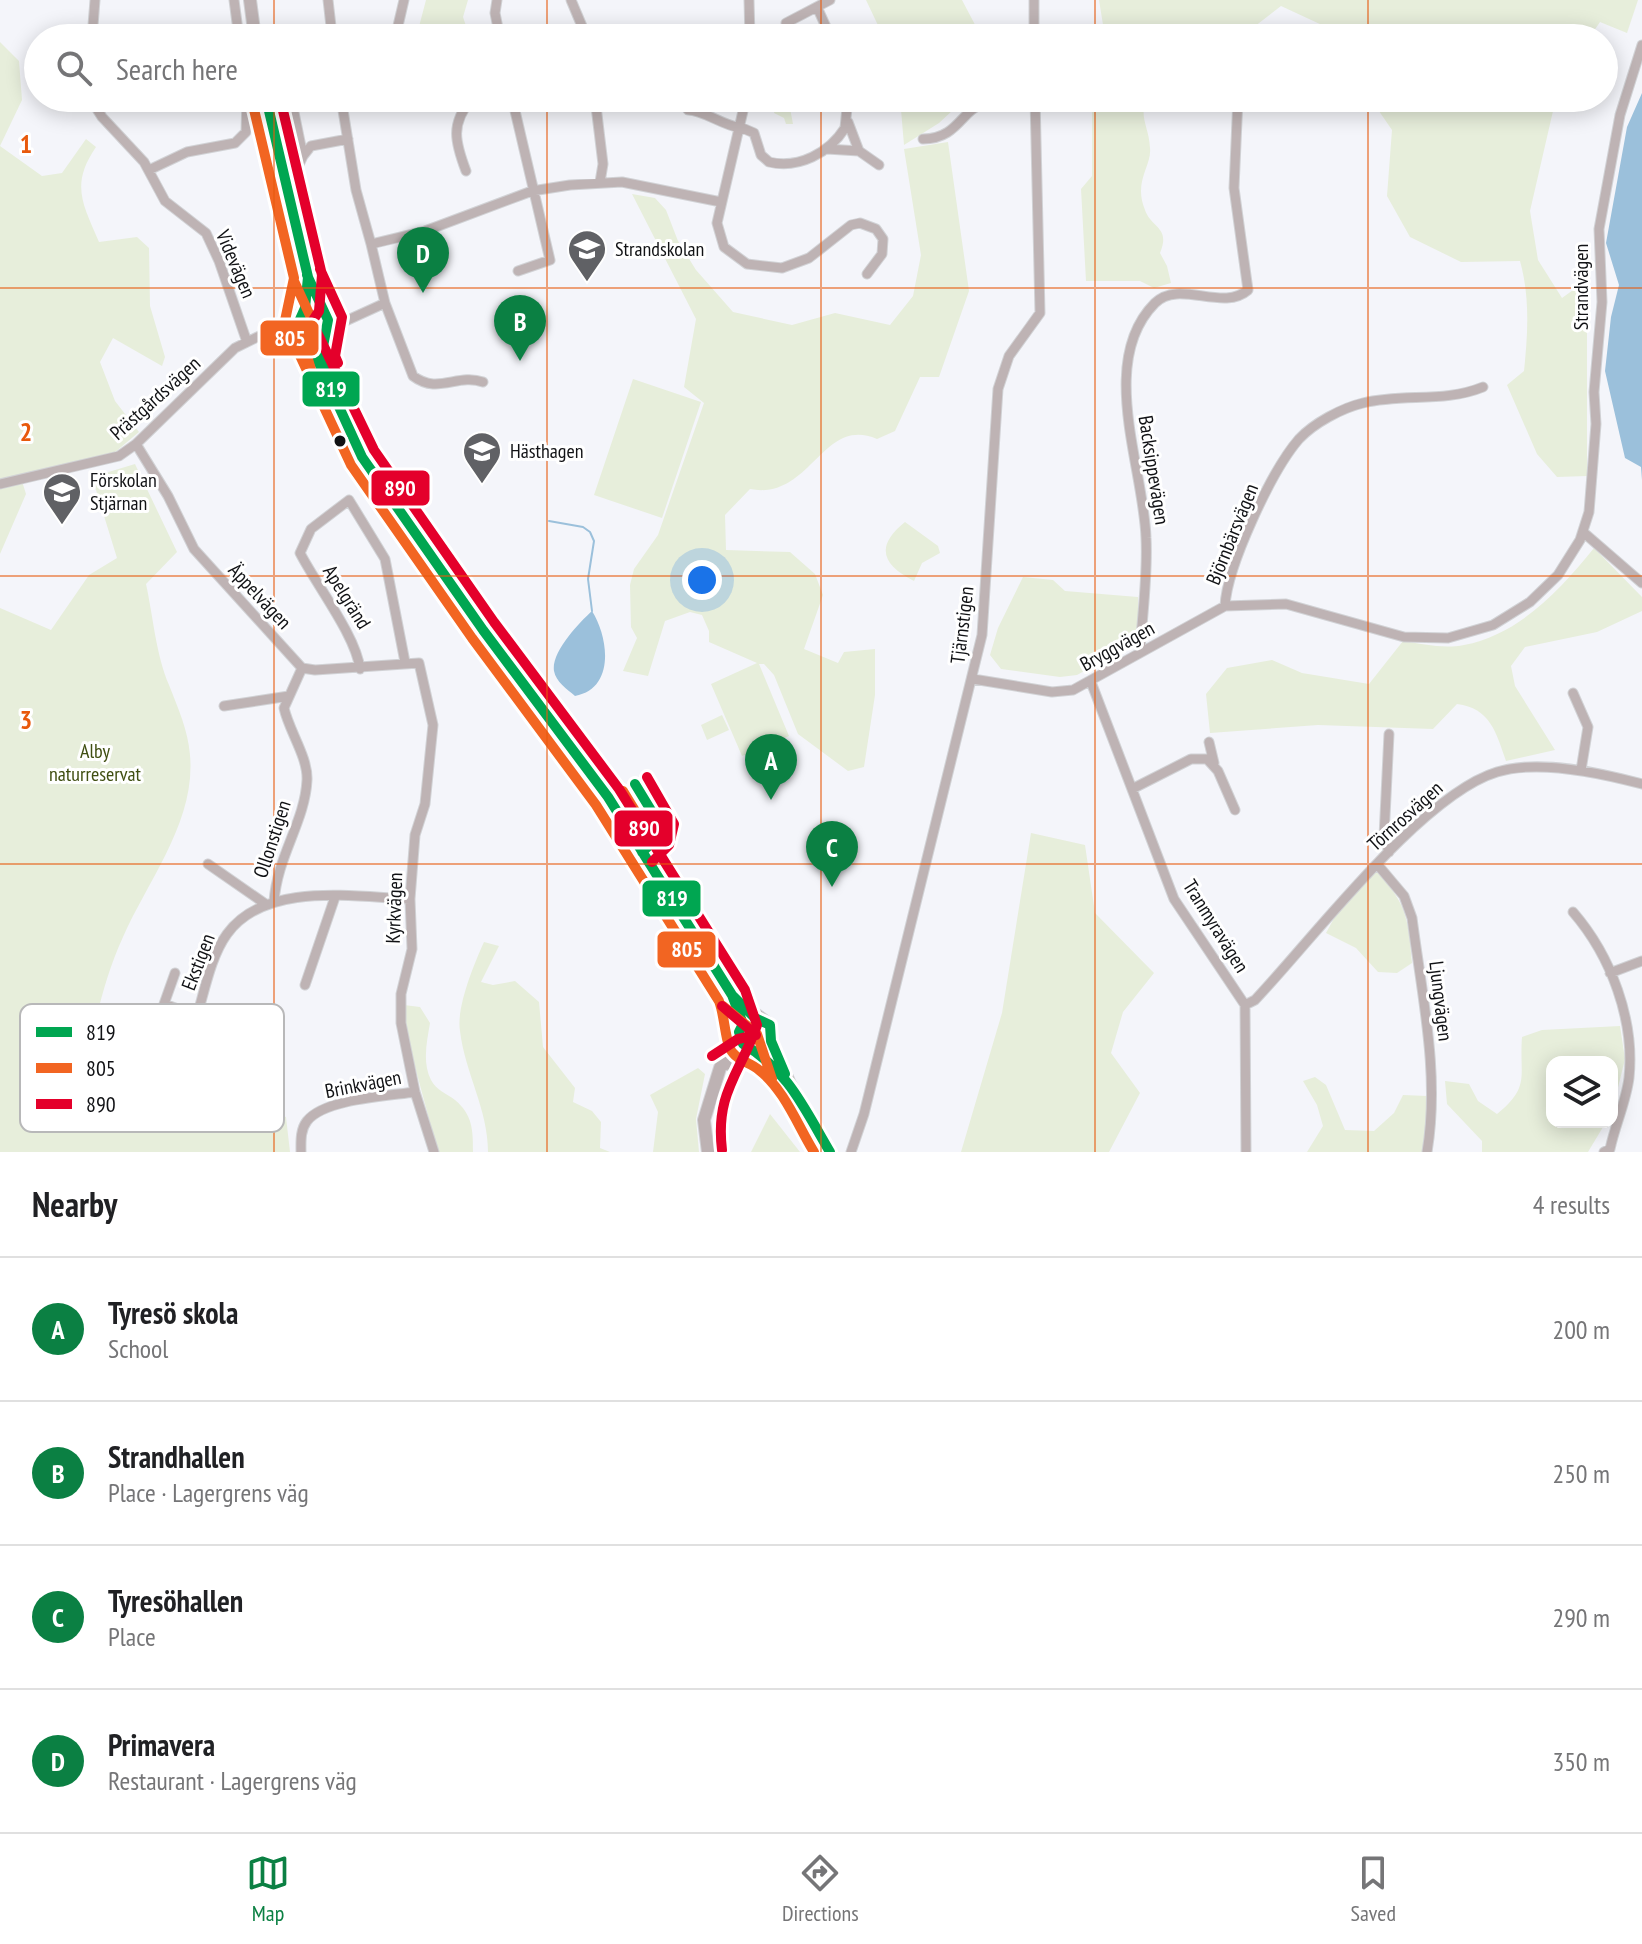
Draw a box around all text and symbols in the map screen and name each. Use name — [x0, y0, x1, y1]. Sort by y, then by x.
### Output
search box — [24, 24, 1618, 112]
icon: search — [52, 46, 96, 90]
text: Search here — [116, 49, 238, 88]
text: 1 — [20, 127, 32, 160]
street label: Videvägen — [210, 225, 262, 302]
pin: D — [397, 227, 449, 293]
school or university icon: Strandskolan — [566, 228, 608, 283]
place label: Strandskolan — [615, 236, 704, 262]
street label: Strandvägen — [1568, 244, 1594, 330]
pin: B — [494, 295, 546, 361]
line badge: 805 — [259, 319, 320, 357]
text: 805 — [274, 324, 306, 352]
street label: Prästgårdsvägen — [104, 351, 206, 445]
line badge: 819 — [301, 370, 361, 408]
text: 819 — [315, 375, 347, 403]
street label: Backsippevägen — [1133, 414, 1175, 526]
text: 2 — [20, 415, 32, 448]
school or university icon: Hästhagen — [461, 430, 503, 485]
unlabelled marker — [332, 433, 348, 449]
place label: Hästhagen — [510, 438, 583, 464]
place label: Förskolan Stjärnan — [90, 467, 157, 516]
line badge: 890 — [370, 469, 431, 507]
school or university icon: Förskolan Stjärnan — [41, 471, 83, 526]
text: 890 — [384, 474, 416, 502]
street label: Björnbärsvägen — [1200, 480, 1264, 588]
street label: Äppelvägen — [223, 557, 297, 635]
street label: Apelgränd — [317, 560, 377, 634]
your location — [682, 560, 722, 600]
street label: Tjärnstigen — [944, 585, 980, 665]
street label: Bryggvägen — [1075, 615, 1159, 677]
text: 3 — [20, 703, 32, 736]
pin: A — [745, 734, 797, 800]
park label: Alby naturreservat — [49, 738, 141, 787]
street label: Törnrosvägen — [1362, 775, 1448, 857]
street label: Ollonstigen — [247, 797, 297, 881]
line badge: 890 — [613, 809, 674, 848]
text: 890 — [628, 814, 660, 842]
pin: C — [806, 821, 858, 887]
street label: Kyrkvägen — [380, 872, 408, 944]
street label: Tranmyravägen — [1177, 875, 1255, 977]
line badge: 819 — [641, 879, 702, 918]
text: 819 — [656, 884, 688, 912]
street label: Ekstigen — [175, 930, 221, 994]
line badge: 805 — [656, 930, 717, 969]
text: 805 — [671, 935, 703, 963]
street label: Ljungvägen — [1423, 960, 1459, 1042]
legend — [20, 1004, 284, 1132]
text: 819 — [86, 1018, 116, 1046]
text: 805 — [86, 1054, 116, 1082]
map controls — [1546, 1056, 1618, 1128]
button: layers — [1546, 1056, 1618, 1128]
street label: Brinkvägen — [323, 1064, 403, 1104]
text: 890 — [86, 1090, 116, 1118]
text: Nearby — [32, 1182, 117, 1226]
text: 4 results — [1533, 1188, 1610, 1221]
text: Tyresö skola — [108, 1293, 238, 1332]
text: A — [51, 1313, 65, 1346]
text: 200 m — [1552, 1313, 1610, 1346]
text: School — [108, 1332, 168, 1365]
text: Strandhallen — [108, 1437, 245, 1476]
text: B — [52, 1457, 64, 1490]
text: 250 m — [1552, 1457, 1610, 1490]
text: Place · Lagergrens väg — [108, 1476, 309, 1509]
text: Tyresöhallen — [108, 1581, 243, 1620]
text: C — [52, 1601, 64, 1634]
text: 290 m — [1552, 1601, 1610, 1634]
text: Place — [108, 1620, 156, 1653]
text: Primavera — [108, 1725, 215, 1764]
text: D — [51, 1745, 65, 1778]
text: 350 m — [1552, 1745, 1610, 1778]
text: Restaurant · Lagergrens väg — [108, 1764, 357, 1797]
tab: Map — [246, 1851, 290, 1927]
tab: Directions — [782, 1851, 859, 1927]
tab: Saved — [1351, 1851, 1396, 1927]

